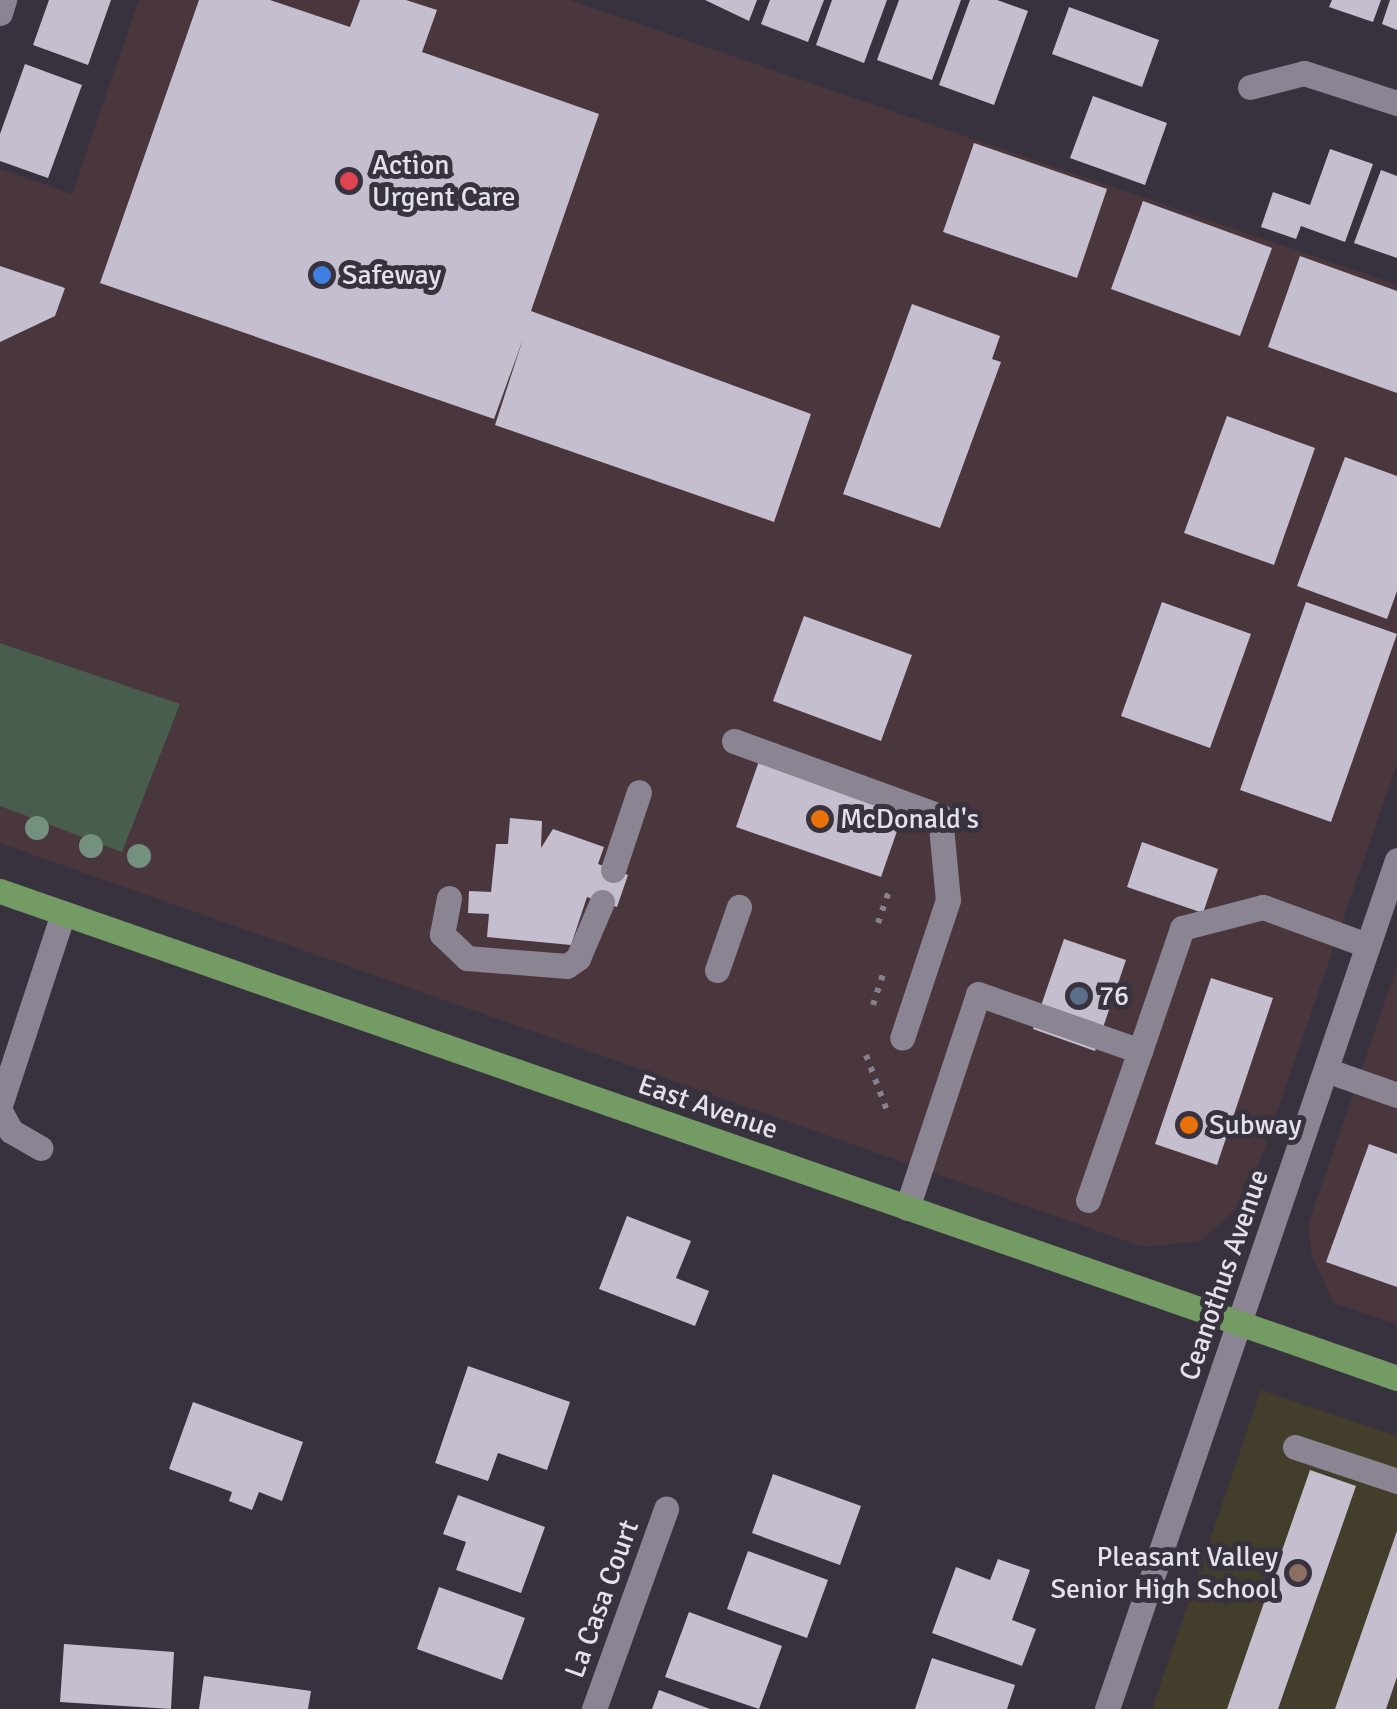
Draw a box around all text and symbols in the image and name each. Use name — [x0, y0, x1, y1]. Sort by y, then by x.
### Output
place label: Action Urgent Care — [372, 148, 516, 214]
marker: Action Urgent Care — [336, 168, 362, 194]
place label: Safeway — [342, 258, 441, 292]
marker: Safeway — [311, 264, 333, 286]
place label: McDonald's — [840, 802, 979, 836]
marker: McDonald's — [809, 808, 831, 830]
place label: 76 — [1099, 979, 1129, 1013]
marker: 76 — [1068, 985, 1090, 1007]
street label: East Avenue — [634, 1067, 782, 1147]
place label: Subway — [1209, 1108, 1302, 1142]
marker: Subway — [1178, 1114, 1200, 1136]
street label: Ceanothus Avenue — [1172, 1165, 1276, 1385]
street label: La Casa Court — [558, 1516, 646, 1682]
place label: Pleasant Valley Senior High School — [1051, 1540, 1278, 1606]
marker: Pleasant Valley Senior High School — [1287, 1562, 1309, 1584]

